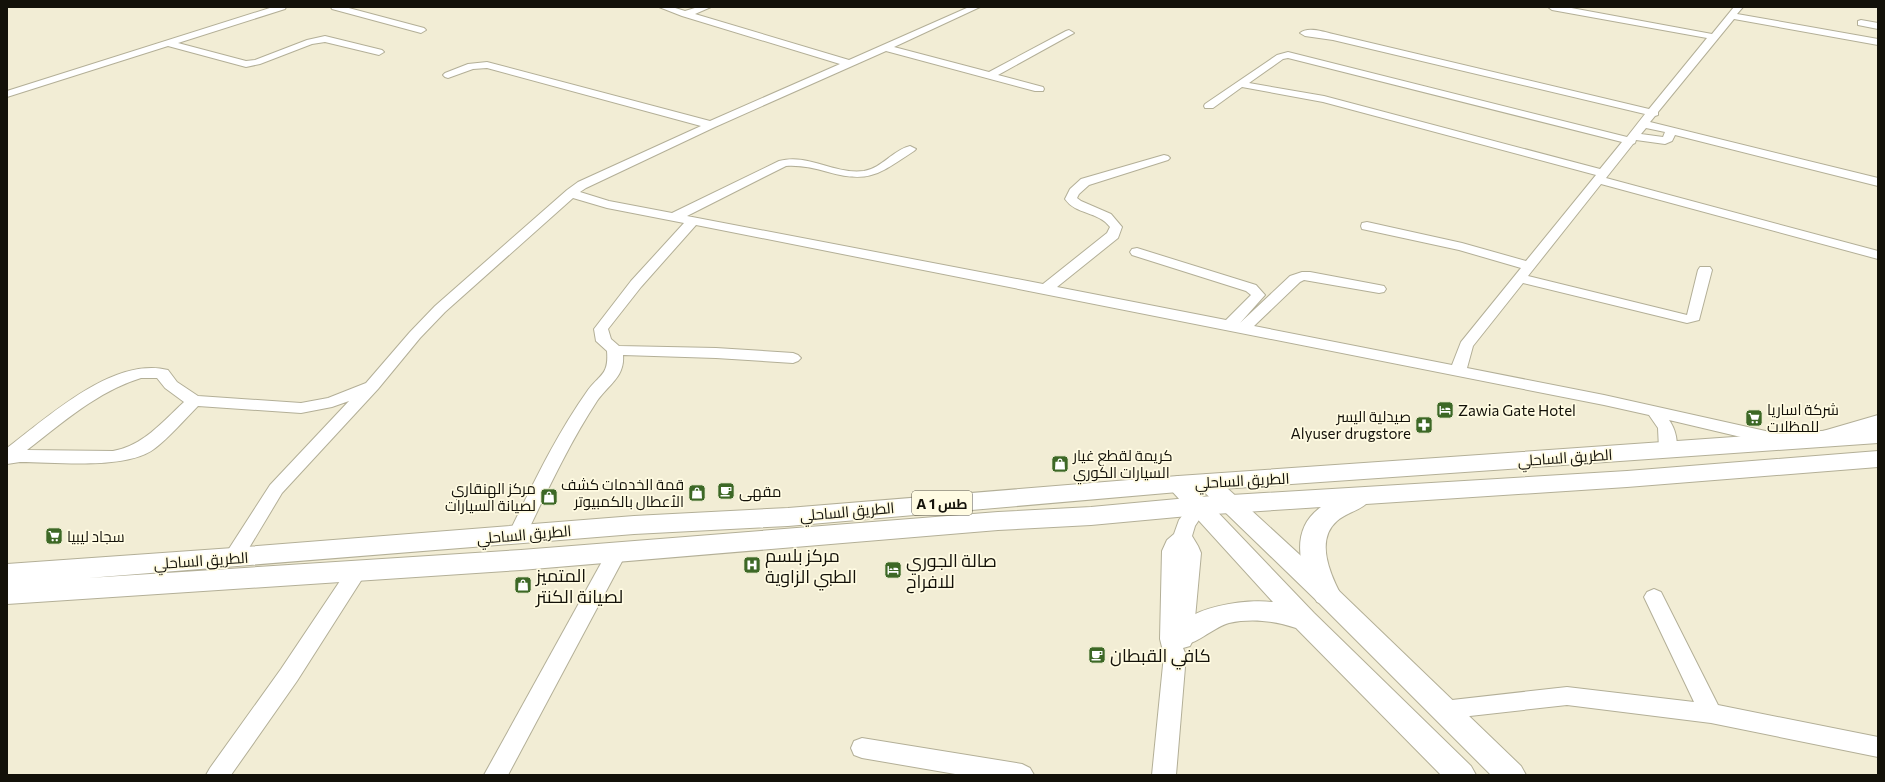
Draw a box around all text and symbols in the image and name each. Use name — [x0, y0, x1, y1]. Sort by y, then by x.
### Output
hotel icon: Zawia Gate Hotel — [1435, 400, 1455, 420]
place label: شركة اساريا للمظلات — [1767, 400, 1839, 435]
place label: Zawia Gate Hotel — [1458, 401, 1576, 419]
place label: صيدلية اليسر Alyuser drugstore — [1291, 407, 1411, 442]
supermarket icon: شركة اساريا للمظلات — [1744, 408, 1764, 428]
pharmacy icon: صيدلية اليسر Alyuser drugstore — [1414, 415, 1434, 435]
street label: الطريق الساحلي — [1517, 445, 1613, 473]
place label: كريمة لقطع غيار السيارات الكوري — [1072, 446, 1173, 485]
shop icon: كريمة لقطع غيار السيارات الكوري — [1050, 454, 1070, 474]
street label: الطريق الساحلي — [1194, 469, 1290, 495]
place label: قمة الخدمات كشف الأعطال بالكمبيوتر — [561, 475, 684, 511]
place label: مركز الهنقاري لصيانة السيارات — [445, 479, 536, 515]
cafe icon: مقهى — [716, 481, 736, 501]
place label: مقهى — [739, 482, 781, 502]
shop icon: قمة الخدمات كشف الأعطال بالكمبيوتر — [687, 483, 707, 503]
shop icon: مركز الهنقاري لصيانة السيارات — [539, 487, 559, 507]
road number: A 1 طس — [912, 491, 972, 515]
street label: الطريق الساحلي — [799, 498, 895, 528]
street label: الطريق الساحلي — [476, 521, 572, 551]
supermarket icon: سجاد ليبيا — [44, 526, 64, 546]
place label: سجاد ليبيا — [67, 527, 125, 545]
place label: مركز بلسم الطبي الزاوية — [765, 544, 857, 591]
street label: الطريق الساحلي — [153, 548, 249, 576]
place label: صالة الجوري للافراح — [906, 549, 997, 594]
hospital icon: مركز بلسم الطبي الزاوية — [742, 555, 762, 575]
hotel icon: صالة الجوري للافراح — [883, 560, 903, 580]
place label: المتميز لصيانة الكنتر — [535, 564, 623, 608]
shop icon: المتميز لصيانة الكنتر — [513, 575, 533, 595]
place label: كافي القبطان — [1110, 644, 1211, 670]
cafe icon: كافي القبطان — [1087, 645, 1107, 665]

